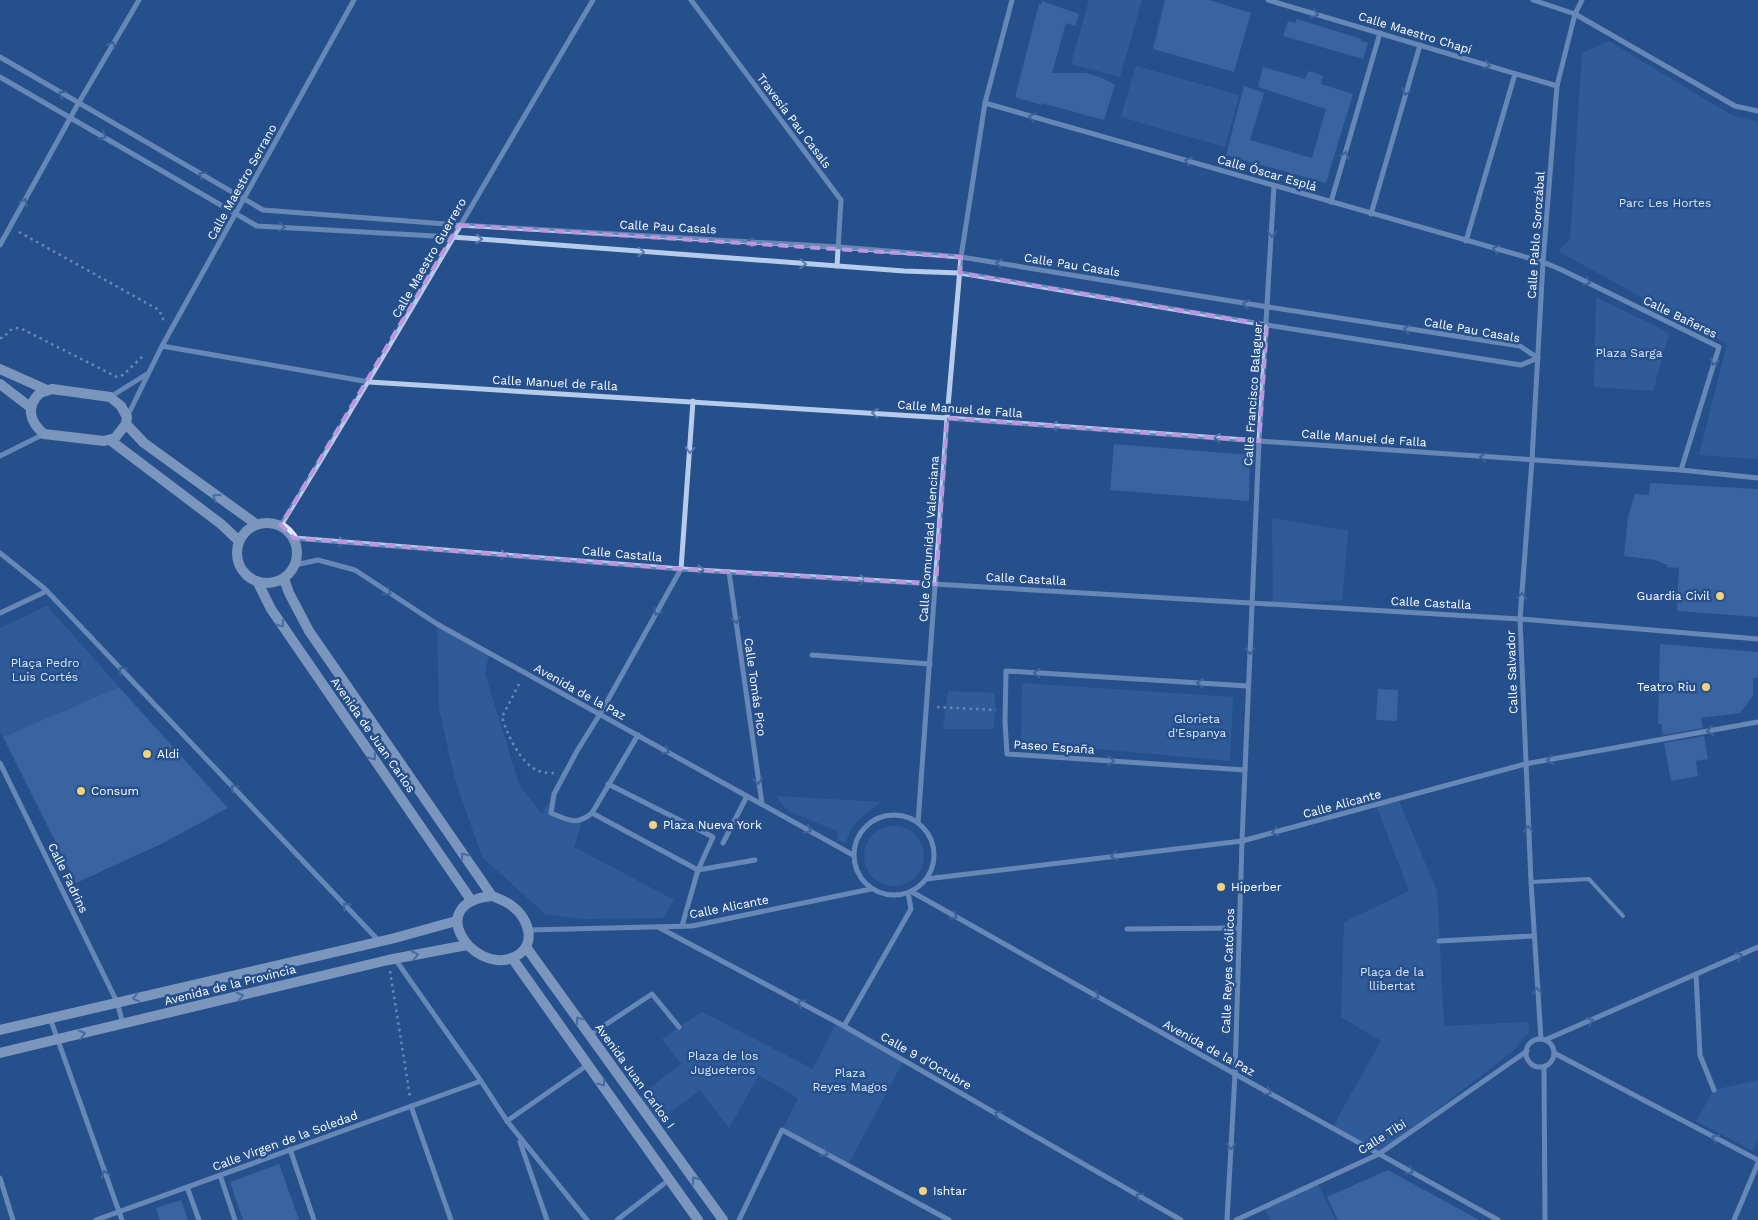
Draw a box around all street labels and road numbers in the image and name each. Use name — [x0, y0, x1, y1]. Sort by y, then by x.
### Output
street label: Calle Maestro Chapí — [1357, 9, 1473, 57]
street label: Travesía Pau Casals — [754, 71, 834, 171]
street label: Calle Maestro Serrano — [204, 122, 280, 242]
street label: Calle Óscar Esplá — [1216, 152, 1319, 194]
street label: Calle Pablo Sorozábal — [1525, 170, 1547, 299]
street label: Calle Maestro Guerrero — [389, 196, 469, 320]
street label: Calle Pau Casals — [619, 217, 717, 237]
street label: Calle Pau Casals — [1023, 250, 1121, 280]
street label: Calle Bañeres — [1641, 293, 1719, 341]
street label: Calle Pau Casals — [1423, 315, 1521, 345]
street label: Calle Francisco Balaguer — [1241, 322, 1265, 466]
street label: Calle Manuel de Falla — [492, 373, 618, 393]
street label: Calle Manuel de Falla — [897, 398, 1023, 420]
street label: Calle Manuel de Falla — [1301, 427, 1427, 449]
street label: Calle Comunidad Valenciana — [916, 455, 942, 623]
street label: Calle Castalla — [581, 544, 663, 565]
street label: Calle Castalla — [985, 570, 1067, 588]
street label: Calle Castalla — [1390, 594, 1472, 612]
street label: Calle Salvador — [1504, 630, 1520, 714]
street label: Calle Tomás Pico — [741, 637, 769, 737]
street label: Avenida de la Paz — [532, 661, 628, 723]
street label: Avenida de Juan Carlos — [328, 675, 418, 795]
street label: Paseo España — [1013, 737, 1095, 757]
street label: Calle Alicante — [1301, 787, 1383, 821]
street label: Calle Fadrins — [45, 841, 91, 915]
street label: Calle Alicante — [688, 892, 770, 922]
street label: Calle Reyes Católicos — [1219, 908, 1237, 1034]
street label: Avenida de la Provincia — [163, 962, 297, 1008]
street label: Avenida de la Paz — [1161, 1017, 1257, 1079]
street label: Avenida Juan Carlos I — [592, 1021, 678, 1131]
street label: Calle 9 d'Octubre — [878, 1029, 974, 1093]
street label: Calle Virgen de la Soledad — [210, 1108, 360, 1174]
street label: Calle Tibi — [1355, 1117, 1409, 1157]

